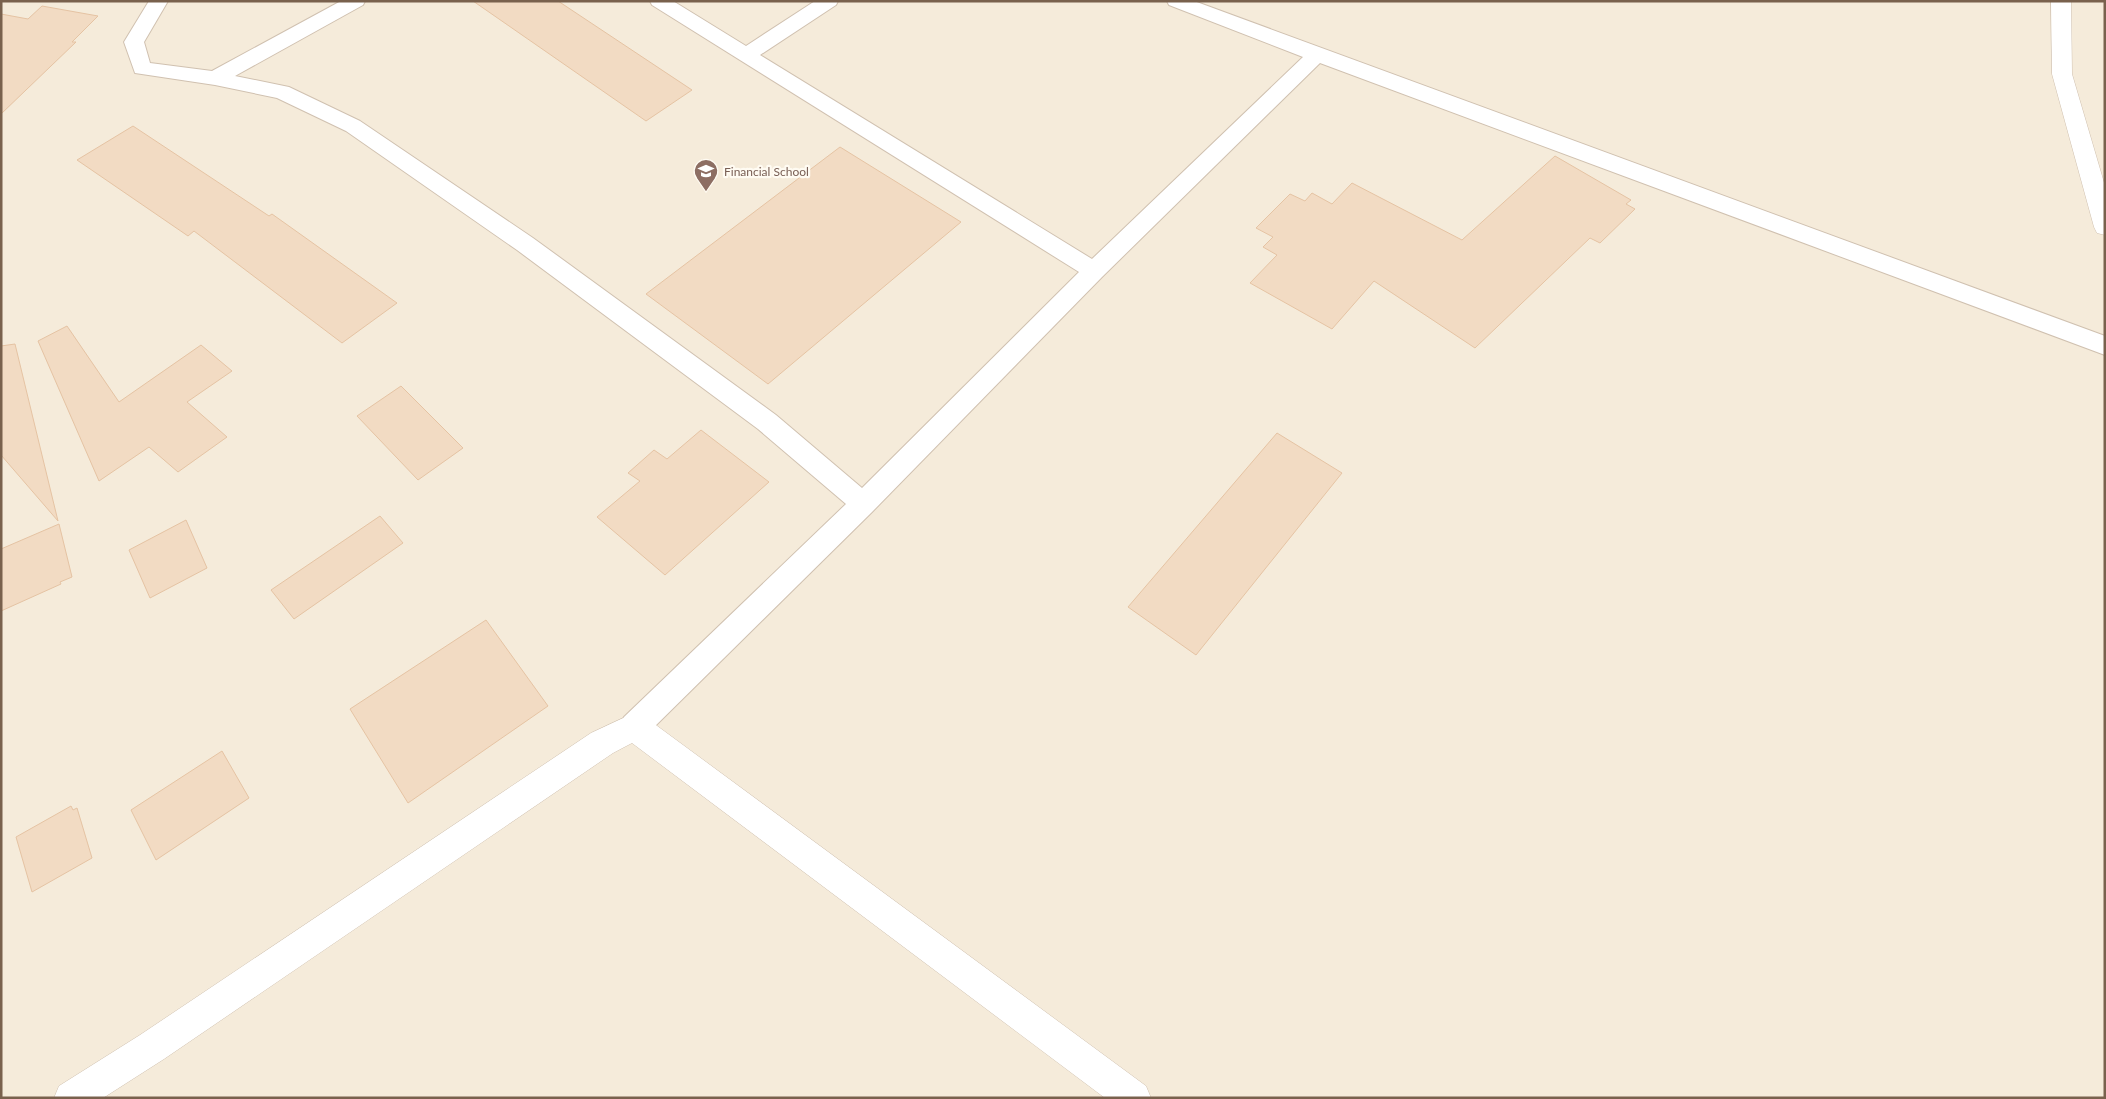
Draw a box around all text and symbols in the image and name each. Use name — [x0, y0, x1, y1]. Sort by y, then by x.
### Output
school or university icon: Financial School — [693, 158, 719, 192]
place label: Financial School — [724, 164, 809, 179]

